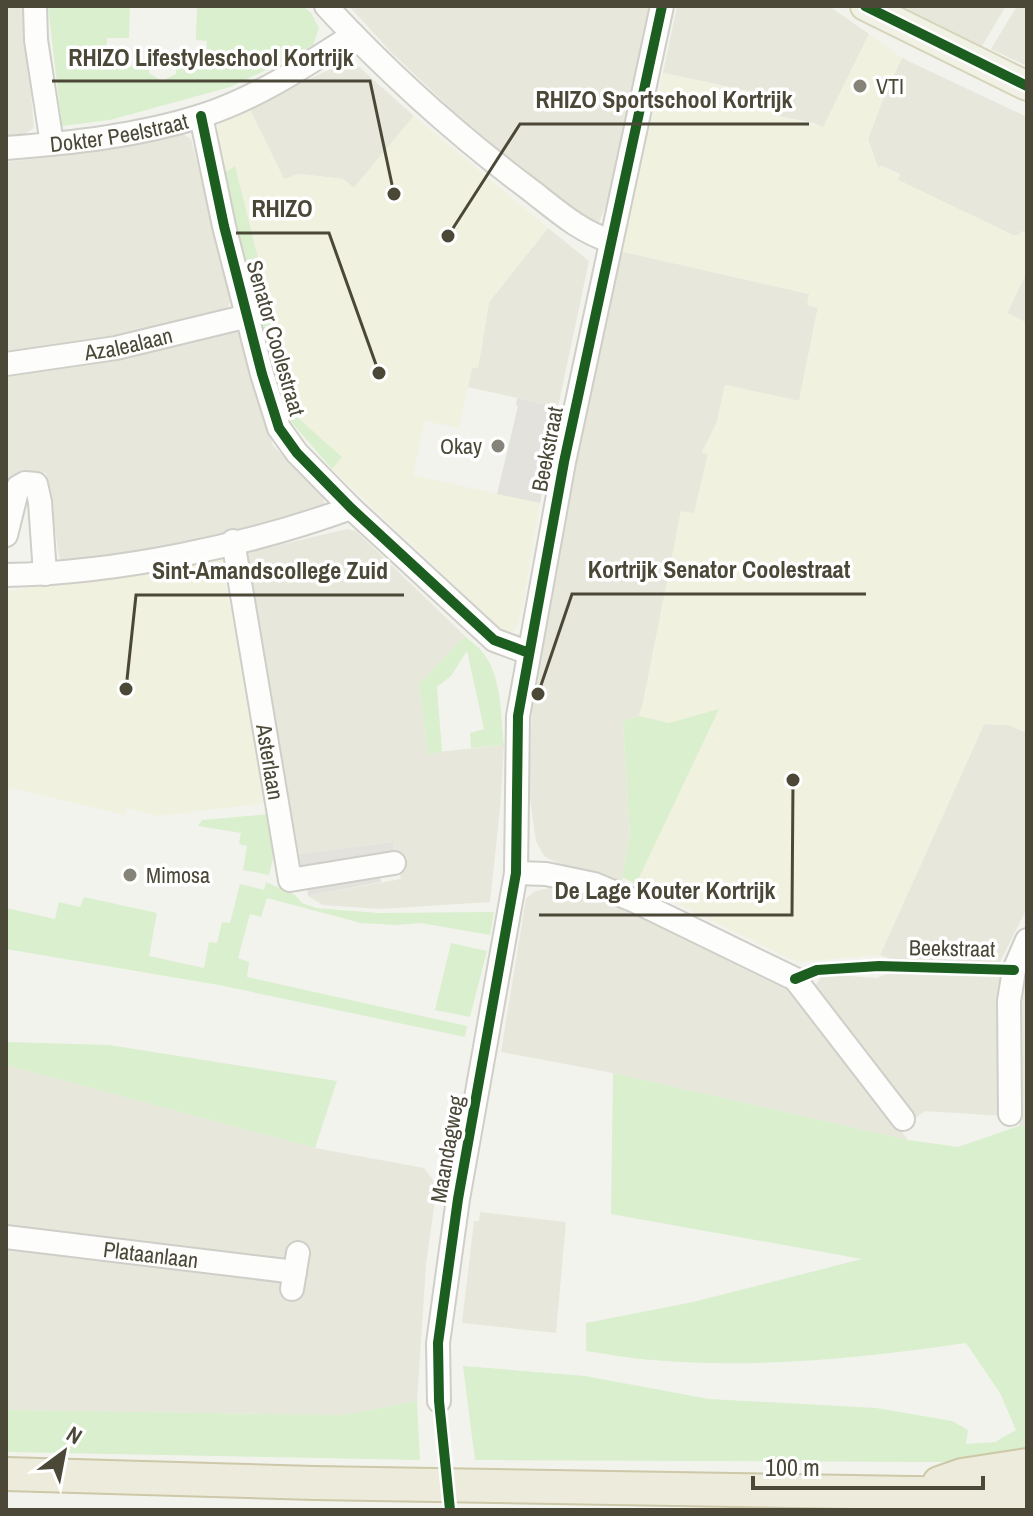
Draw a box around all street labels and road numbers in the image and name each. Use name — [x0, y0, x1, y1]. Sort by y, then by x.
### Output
street label: Dokter Peelstraat — [49, 106, 191, 159]
street label: Senator Coolestraat — [239, 257, 313, 419]
street label: Azalealaan — [81, 320, 175, 368]
street label: Beekstraat — [524, 404, 570, 494]
street label: Asterlaan — [249, 721, 291, 802]
street label: Beekstraat — [909, 932, 995, 964]
street label: Maandagweg — [423, 1093, 471, 1205]
street label: Plataanlaan — [102, 1234, 200, 1275]

